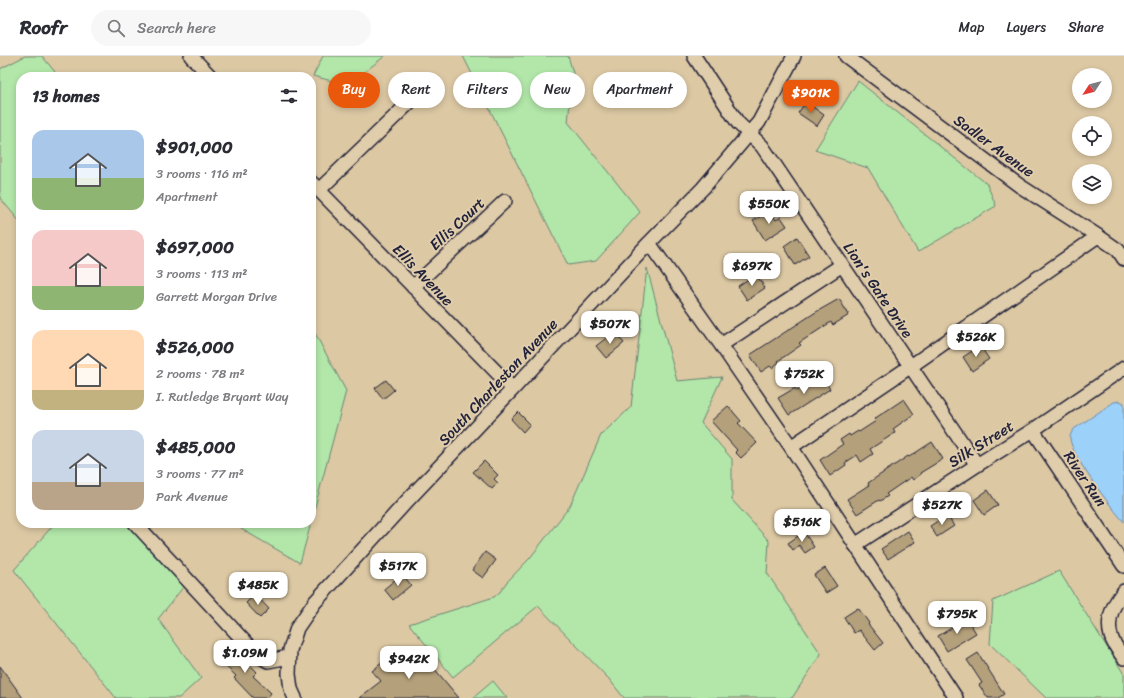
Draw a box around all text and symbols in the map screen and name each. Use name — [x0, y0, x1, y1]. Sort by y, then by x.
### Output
search box — [91, 10, 371, 46]
text: Roofr — [20, 11, 67, 44]
text: Search here — [137, 15, 216, 41]
text: Map — [959, 15, 984, 40]
text: Layers — [1006, 15, 1046, 40]
text: Share — [1068, 15, 1104, 40]
icon: search — [105, 17, 127, 39]
north arrow — [1072, 68, 1112, 108]
map controls — [1072, 68, 1112, 204]
chip: Buy — [328, 72, 380, 108]
chip: Rent — [388, 72, 445, 108]
chip: Filters — [453, 72, 522, 108]
chip: New — [530, 72, 585, 108]
chip: Apartment — [593, 72, 687, 108]
pin: $901K — [783, 80, 839, 114]
text: 13 homes — [32, 81, 99, 111]
text: $901K — [792, 81, 830, 104]
icon: filters — [278, 85, 300, 107]
street label: Sadler Avenue — [948, 108, 1040, 185]
button: locate — [1072, 116, 1112, 156]
text: $901,000 — [156, 132, 233, 162]
icon: home — [64, 146, 112, 194]
text: 3 rooms · 116 m² — [156, 162, 248, 185]
button: layers — [1072, 164, 1112, 204]
text: Apartment — [156, 185, 217, 208]
street label: Ellis Court — [423, 191, 491, 257]
pin: $550K — [741, 191, 797, 225]
text: $550K — [749, 192, 789, 215]
text: $697,000 — [156, 232, 234, 262]
street label: Ellis Avenue — [386, 237, 460, 313]
street label: Lion's Gate Drive — [836, 237, 920, 343]
icon: home — [64, 246, 112, 294]
pin: $697K — [724, 253, 780, 287]
text: $697K — [732, 254, 772, 277]
text: 3 rooms · 113 m² — [156, 262, 247, 285]
text: Garrett Morgan Drive — [156, 285, 277, 308]
pin: $507K — [582, 311, 638, 345]
street label: South Charleston Avenue — [432, 312, 564, 452]
text: $507K — [590, 312, 630, 335]
pin: $526K — [948, 324, 1004, 358]
text: $526K — [956, 325, 996, 348]
text: $526,000 — [156, 332, 234, 362]
icon: home — [64, 346, 112, 394]
pin: $752K — [776, 361, 832, 395]
text: 2 rooms · 78 m² — [156, 362, 245, 385]
text: $752K — [784, 362, 824, 385]
text: I. Rutledge Bryant Way — [156, 385, 288, 408]
street label: Silk Street — [943, 413, 1019, 474]
text: $485,000 — [156, 432, 236, 462]
street label: River Run — [1057, 445, 1113, 513]
icon: home — [64, 446, 112, 494]
text: 3 rooms · 77 m² — [156, 462, 244, 485]
text: Park Avenue — [156, 485, 228, 508]
pin: $527K — [914, 492, 970, 526]
text: $527K — [922, 493, 962, 516]
pin: $516K — [774, 509, 830, 543]
text: $516K — [783, 510, 821, 533]
pin: $517K — [370, 553, 426, 587]
text: $517K — [379, 554, 417, 577]
pin: $485K — [230, 572, 286, 606]
text: $485K — [238, 573, 278, 596]
pin: $795K — [929, 601, 985, 635]
text: $795K — [937, 602, 977, 625]
pin: $1.09M — [212, 640, 278, 674]
text: $1.09M — [222, 641, 268, 664]
pin: $942K — [381, 646, 437, 680]
text: $942K — [389, 647, 429, 670]

